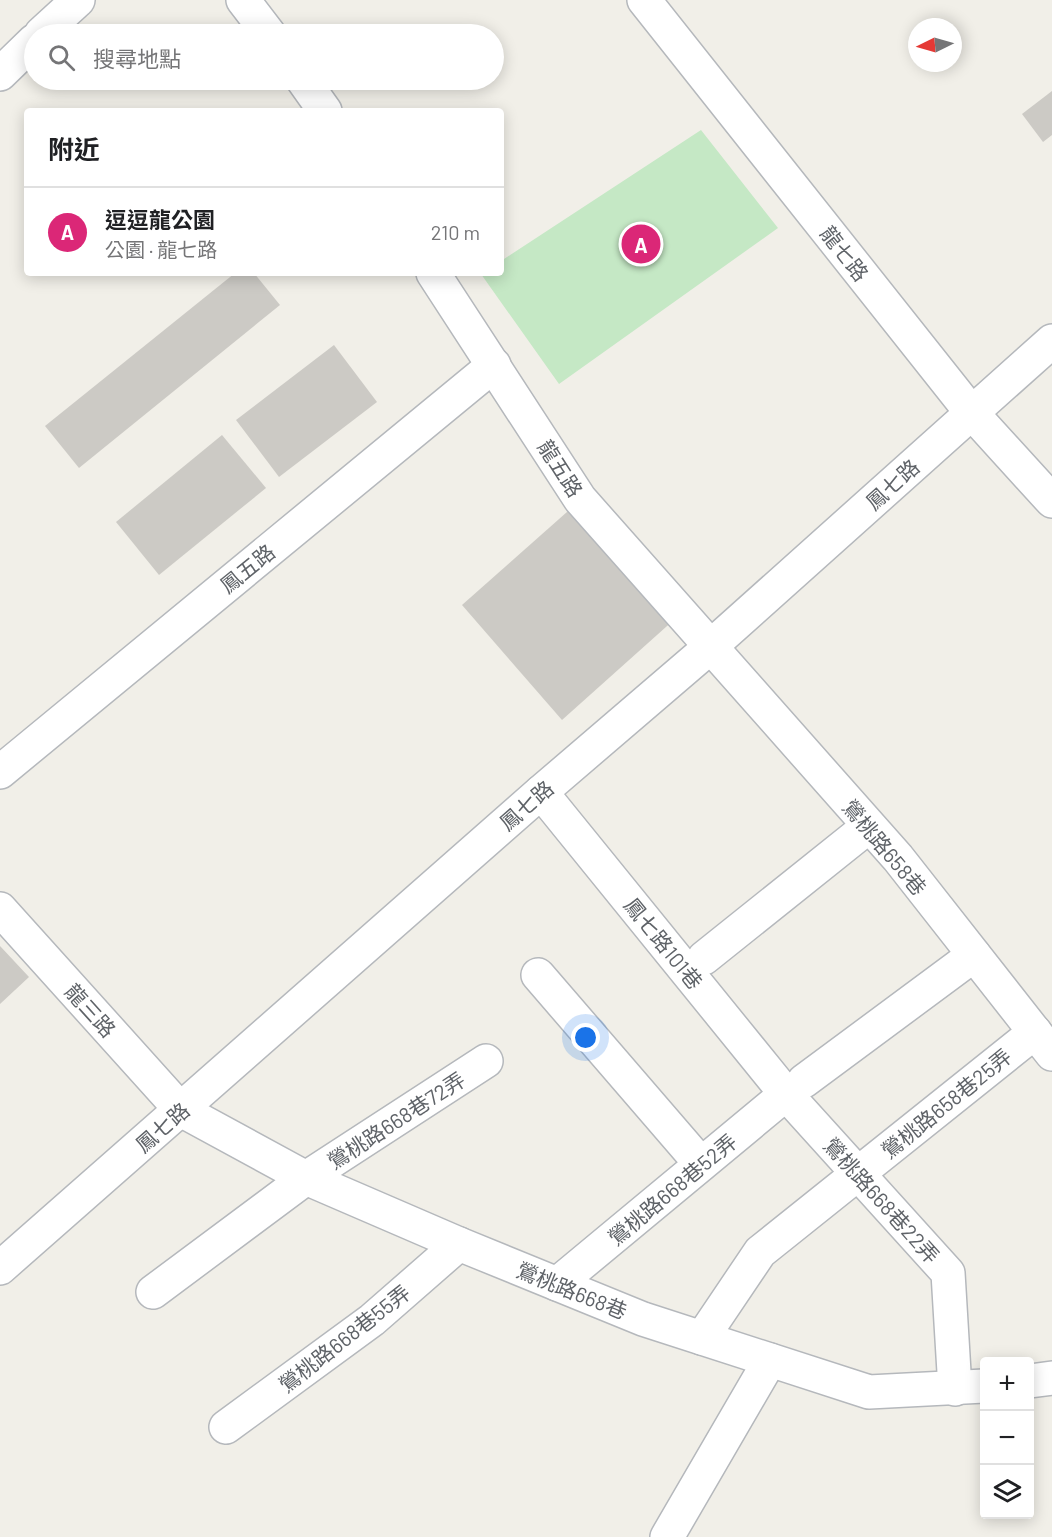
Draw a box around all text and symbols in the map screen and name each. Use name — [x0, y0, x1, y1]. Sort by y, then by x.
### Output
north arrow — [908, 18, 962, 72]
search box — [24, 24, 504, 90]
icon: search — [45, 41, 78, 74]
text: 搜尋地點 — [93, 45, 181, 71]
text: 附近 — [48, 133, 100, 164]
text: 逗逗龍公園 — [105, 206, 215, 232]
text: A — [61, 220, 74, 244]
text: 210 m — [431, 220, 480, 244]
street label: 龍七路 — [816, 220, 874, 286]
pin: A — [622, 222, 660, 266]
text: 公園 · 龍七路 — [105, 237, 217, 261]
street label: 龍五路 — [533, 435, 589, 501]
street label: 鳳七路 — [860, 454, 924, 514]
street label: 鳳五路 — [215, 538, 279, 598]
street label: 鳳七路 — [494, 775, 558, 835]
street label: 鶯桃路658巷 — [838, 794, 932, 900]
street label: 鳳七路101巷 — [620, 892, 708, 994]
street label: 龍三路 — [61, 978, 121, 1042]
your location — [571, 1023, 600, 1052]
street label: 鶯桃路658巷25弄 — [876, 1043, 1016, 1163]
street label: 鶯桃路668巷72弄 — [323, 1066, 469, 1174]
street label: 鳳七路 — [130, 1097, 194, 1157]
street label: 鶯桃路668巷52弄 — [603, 1128, 741, 1250]
street label: 鶯桃路668巷22弄 — [819, 1132, 945, 1268]
street label: 鶯桃路668巷 — [513, 1257, 631, 1323]
street label: 鶯桃路668巷55弄 — [274, 1279, 414, 1397]
map controls — [980, 1357, 1034, 1519]
button: + — [980, 1357, 1034, 1411]
button: − — [980, 1411, 1034, 1465]
button: layers — [980, 1465, 1034, 1519]

